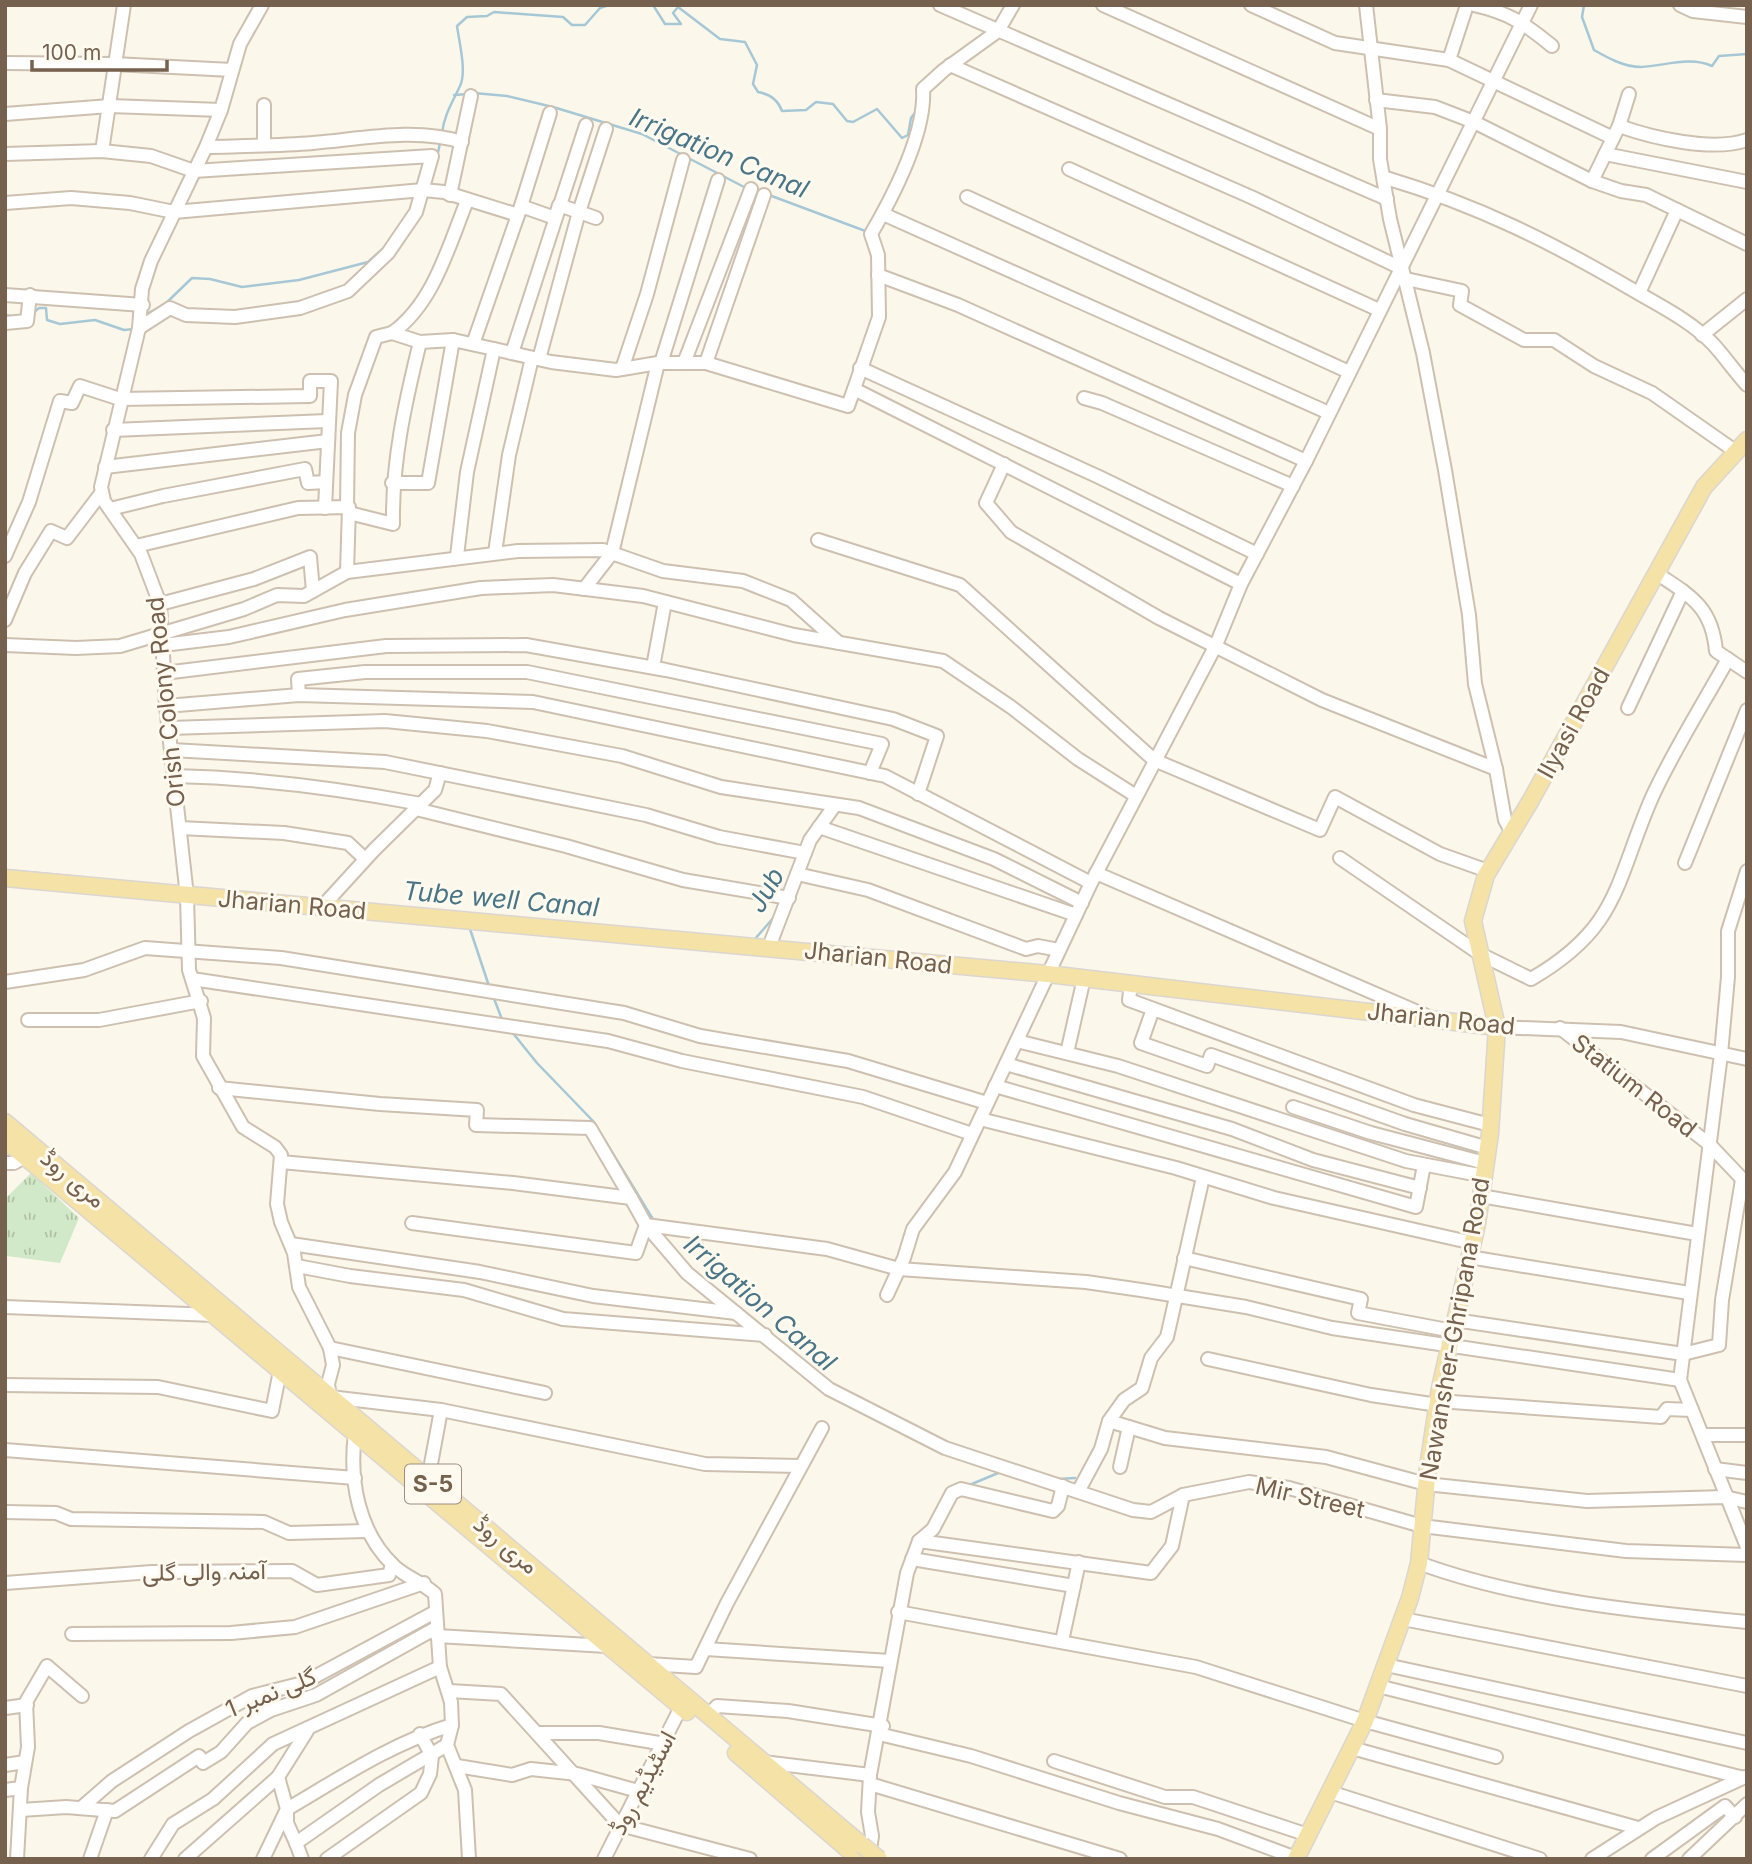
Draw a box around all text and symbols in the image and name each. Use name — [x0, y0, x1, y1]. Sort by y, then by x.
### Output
scale bar — [32, 28, 166, 72]
text: 100 m — [42, 40, 101, 65]
water label: Irrigation Canal — [625, 101, 814, 204]
street label: Orish Colony Road — [140, 595, 191, 809]
street label: Ilyasi Road — [1531, 662, 1616, 783]
water label: Jub — [741, 862, 791, 917]
water label: Tube well Canal — [402, 874, 601, 923]
street label: Jharian Road — [217, 884, 367, 925]
street label: Jharian Road — [802, 935, 954, 980]
street label: Jharian Road — [1365, 996, 1517, 1041]
street label: Statium Road — [1566, 1028, 1702, 1143]
street label: مری روڈ — [34, 1143, 112, 1215]
street label: Nawansher-Ghripana Road — [1414, 1175, 1495, 1483]
water label: Irrigation Canal — [678, 1228, 843, 1378]
road number: S-5 — [405, 1464, 461, 1504]
street label: Mir Street — [1253, 1471, 1368, 1524]
street label: مری روڈ — [467, 1509, 545, 1581]
street label: آمنہ والی گلی — [142, 1556, 269, 1588]
street label: گلی نمبر 1 — [221, 1661, 321, 1725]
street label: اسٹیڈیم روڈ — [603, 1726, 684, 1841]

